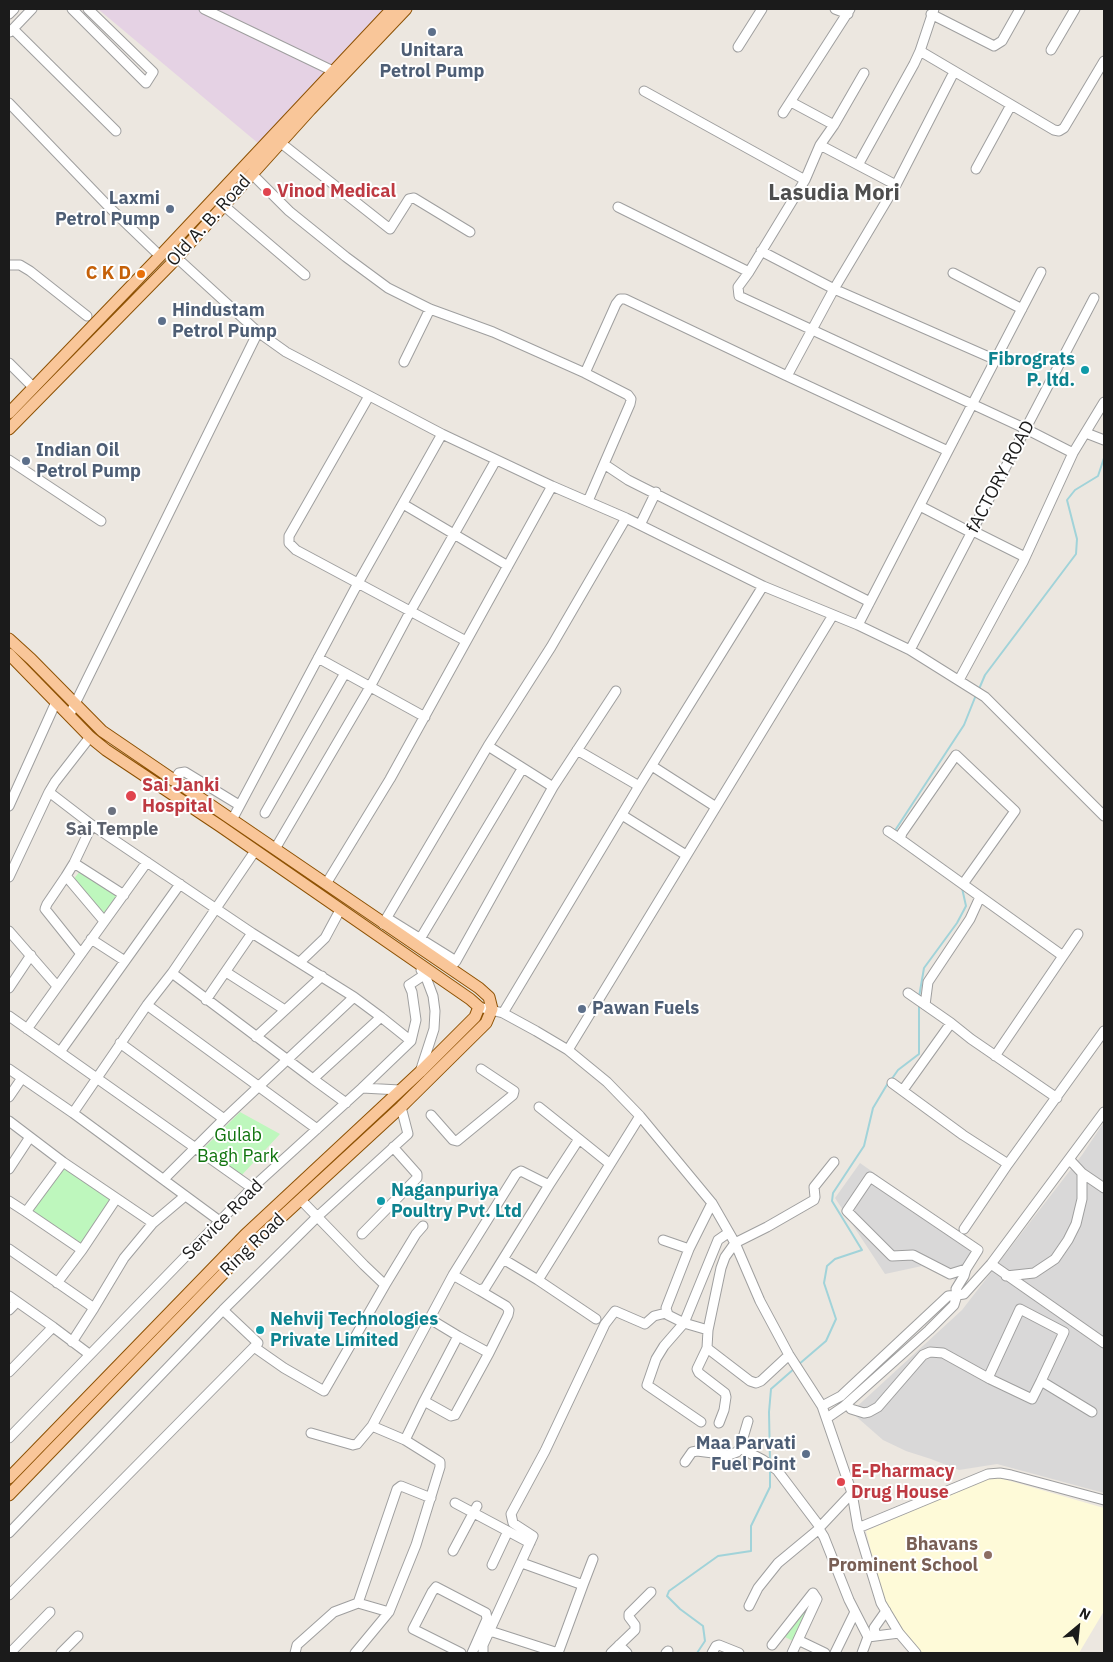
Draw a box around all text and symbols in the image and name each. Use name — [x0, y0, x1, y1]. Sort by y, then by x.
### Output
marker: Unitara Petrol Pump — [426, 26, 438, 38]
place label: Unitara Petrol Pump — [379, 40, 485, 82]
street label: Old A. B. Road — [162, 171, 256, 271]
place label: Vinod Medical — [277, 181, 396, 203]
district label: Lasudia Mori — [768, 181, 900, 207]
marker: Vinod Medical — [261, 186, 273, 198]
place label: Laxmi Petrol Pump — [55, 188, 160, 230]
marker: Laxmi Petrol Pump — [164, 203, 176, 215]
place label: C K D — [86, 263, 131, 285]
marker: C K D — [135, 268, 147, 280]
place label: Hindustam Petrol Pump — [172, 300, 277, 342]
marker: Hindustam Petrol Pump — [156, 315, 168, 327]
place label: Fibrograts P. ltd. — [988, 349, 1075, 392]
marker: Fibrograts P. ltd. — [1079, 364, 1091, 376]
street label: fACTORY ROAD — [962, 417, 1040, 537]
place label: Indian Oil Petrol Pump — [36, 440, 141, 482]
marker: Indian Oil Petrol Pump — [20, 455, 32, 467]
place label: Sai Janki Hospital — [142, 775, 219, 818]
marker: Sai Janki Hospital — [124, 789, 138, 803]
marker: Sai Temple — [106, 805, 118, 817]
place label: Sai Temple — [66, 819, 158, 841]
place label: Pawan Fuels — [592, 998, 699, 1020]
marker: Pawan Fuels — [576, 1003, 588, 1015]
park label: Gulab Bagh Park — [197, 1125, 279, 1168]
street label: Service Road — [178, 1175, 268, 1265]
place label: Naganpuriya Poultry Pvt. Ltd — [391, 1180, 522, 1222]
marker: Naganpuriya Poultry Pvt. Ltd — [375, 1195, 387, 1207]
street label: Ring Road — [216, 1209, 290, 1281]
place label: Nehvij Technologies Private Limited — [270, 1309, 438, 1352]
marker: Nehvij Technologies Private Limited — [254, 1324, 266, 1336]
place label: Maa Parvati Fuel Point — [696, 1433, 796, 1476]
marker: Maa Parvati Fuel Point — [800, 1448, 812, 1460]
place label: E-Pharmacy Drug House — [851, 1461, 954, 1504]
marker: E-Pharmacy Drug House — [835, 1476, 847, 1488]
place label: Bhavans Prominent School — [828, 1534, 978, 1576]
marker: Bhavans Prominent School — [982, 1549, 994, 1561]
north arrow — [1053, 1602, 1103, 1652]
text: N — [1076, 1603, 1094, 1624]

